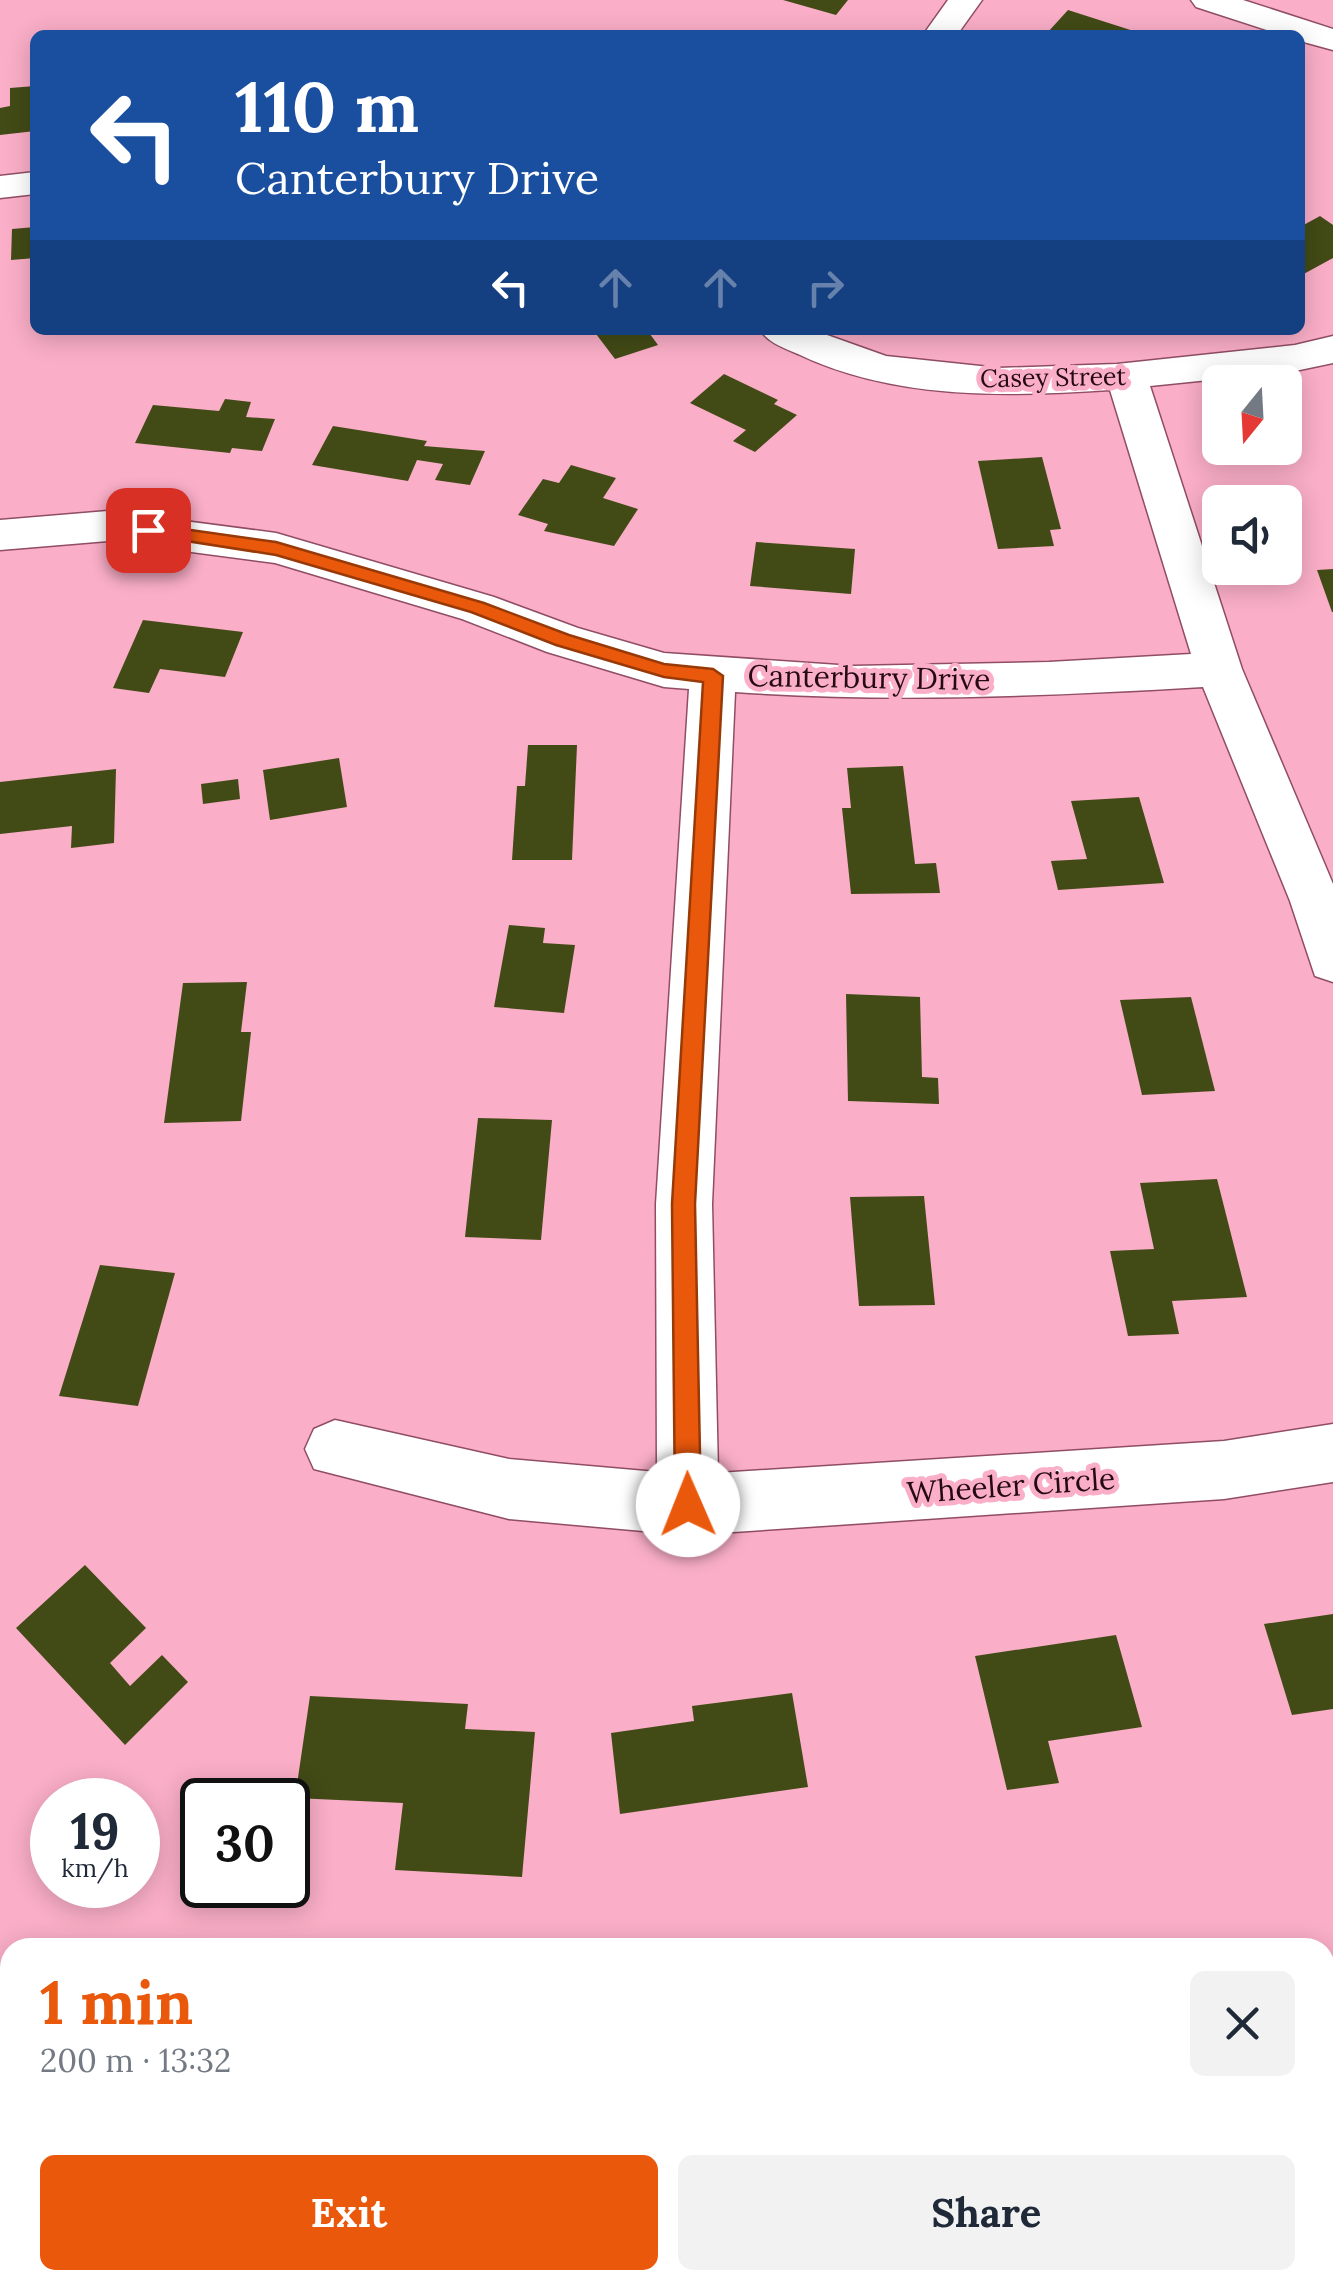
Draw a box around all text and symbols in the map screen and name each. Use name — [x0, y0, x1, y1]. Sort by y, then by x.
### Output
text: 110 m — [235, 62, 419, 151]
icon: left — [70, 70, 200, 200]
text: Canterbury Drive — [235, 149, 599, 206]
icon: left — [483, 260, 538, 315]
icon: ahead — [588, 260, 643, 315]
icon: ahead — [693, 260, 748, 315]
icon: right — [798, 260, 853, 315]
street label: Casey Street — [980, 360, 1127, 394]
north arrow — [1202, 365, 1302, 465]
map controls — [1202, 365, 1302, 585]
button: sound — [1202, 485, 1302, 585]
pin — [106, 488, 191, 573]
icon: arrive — [121, 503, 176, 558]
street label: Canterbury Drive — [747, 656, 991, 699]
position arrow — [636, 1453, 740, 1557]
street label: Wheeler Circle — [905, 1459, 1116, 1511]
speed limit sign: 30 — [180, 1778, 310, 1908]
text: 19 — [70, 1799, 120, 1863]
text: km/h — [61, 1852, 129, 1884]
text: 1 min — [40, 1964, 193, 2040]
button: close — [1190, 1971, 1295, 2076]
text: 200 m · 13:32 — [40, 2040, 231, 2081]
button: Exit — [40, 2155, 658, 2270]
button: Share — [678, 2155, 1295, 2270]

